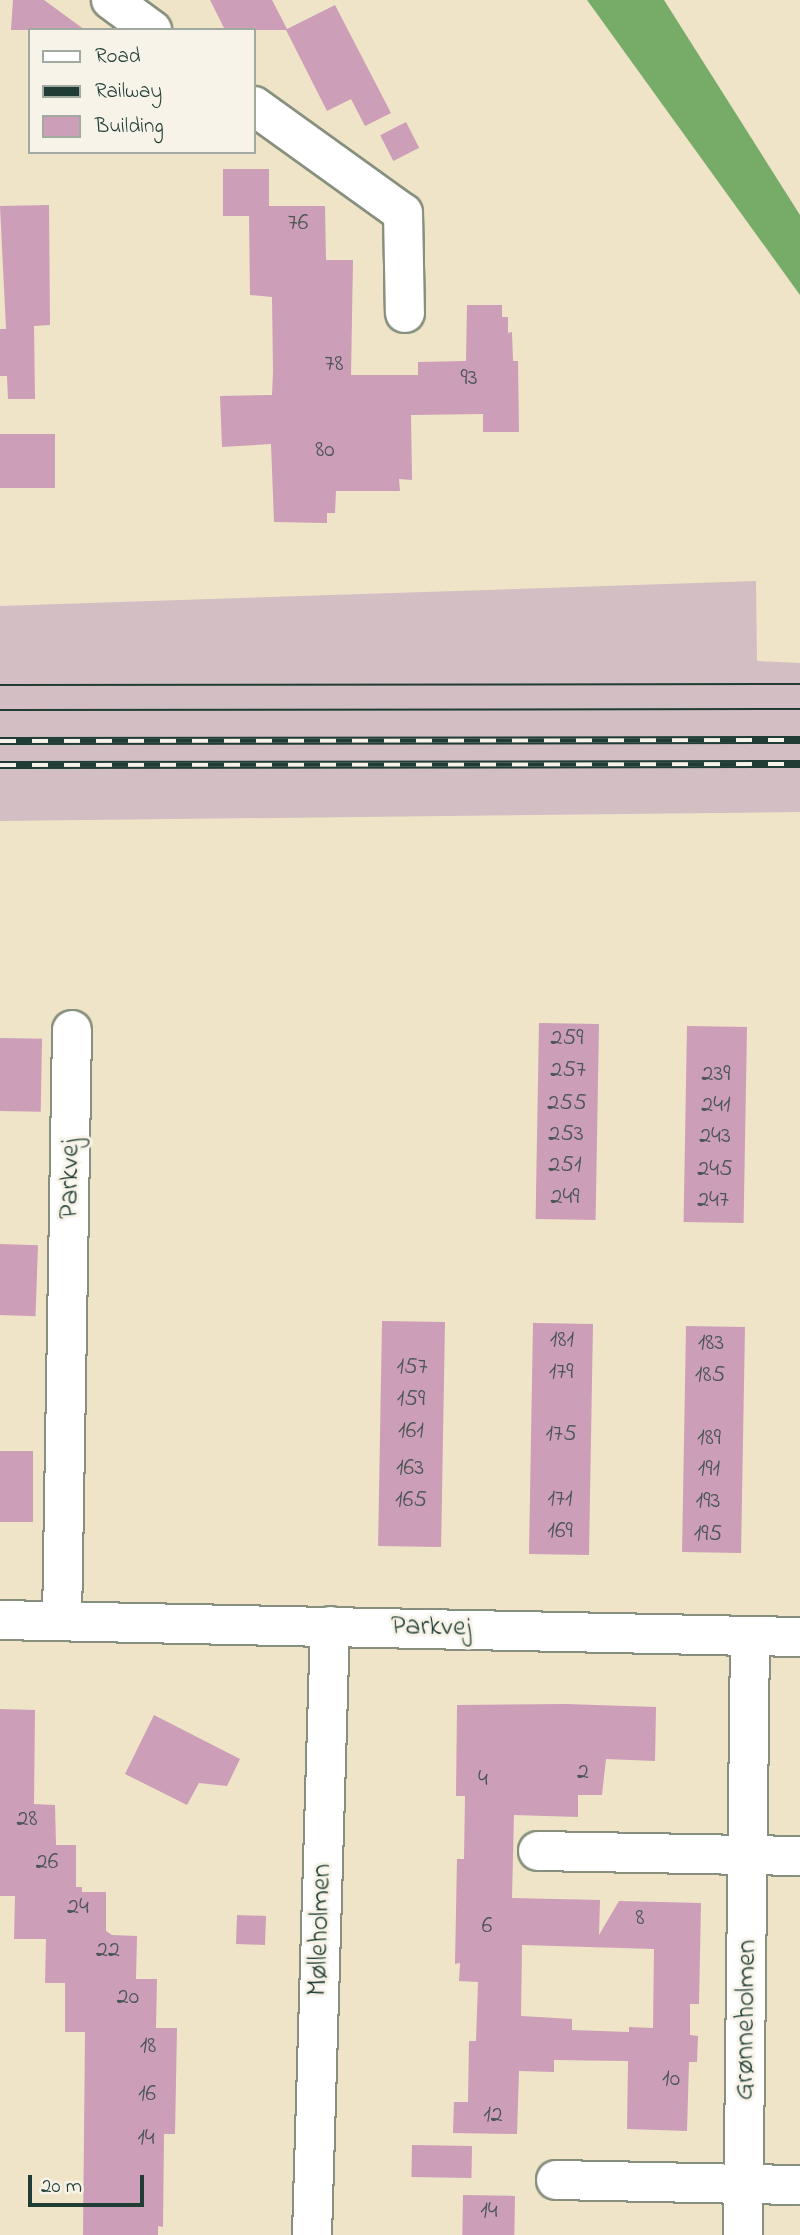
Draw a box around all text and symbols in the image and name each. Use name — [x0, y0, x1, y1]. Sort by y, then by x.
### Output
legend — [28, 28, 256, 154]
text: Road — [95, 42, 141, 72]
text: Railway — [95, 77, 162, 107]
text: Building — [95, 112, 164, 142]
house number: 76 — [288, 210, 308, 238]
house number: 78 — [325, 351, 343, 379]
house number: 93 — [460, 365, 478, 393]
house number: 80 — [315, 437, 335, 465]
house number: 259 — [551, 1025, 583, 1053]
house number: 257 — [550, 1057, 586, 1085]
house number: 239 — [701, 1061, 731, 1089]
house number: 255 — [547, 1090, 587, 1118]
house number: 241 — [701, 1092, 731, 1120]
house number: 253 — [548, 1121, 584, 1149]
house number: 243 — [699, 1123, 731, 1151]
street label: Parkvej — [54, 1139, 88, 1219]
house number: 251 — [548, 1152, 582, 1180]
house number: 245 — [697, 1156, 733, 1184]
house number: 249 — [550, 1184, 580, 1212]
house number: 247 — [697, 1187, 729, 1215]
house number: 181 — [550, 1327, 574, 1355]
house number: 183 — [698, 1330, 724, 1358]
house number: 157 — [396, 1354, 428, 1382]
house number: 179 — [549, 1359, 573, 1387]
house number: 185 — [695, 1362, 725, 1390]
house number: 159 — [397, 1386, 425, 1414]
house number: 161 — [398, 1418, 424, 1446]
house number: 175 — [545, 1421, 577, 1449]
house number: 189 — [697, 1425, 721, 1453]
house number: 163 — [396, 1455, 424, 1483]
house number: 191 — [698, 1456, 720, 1484]
house number: 171 — [547, 1486, 573, 1514]
house number: 165 — [395, 1487, 427, 1515]
house number: 193 — [696, 1488, 720, 1516]
house number: 169 — [547, 1518, 573, 1546]
house number: 195 — [694, 1521, 722, 1549]
street label: Parkvej — [391, 1611, 471, 1645]
house number: 2 — [577, 1759, 589, 1787]
house number: 4 — [478, 1766, 488, 1794]
house number: 28 — [17, 1806, 37, 1834]
house number: 26 — [36, 1849, 58, 1877]
street label: Mølleholmen — [302, 1863, 340, 1997]
house number: 24 — [67, 1894, 89, 1922]
house number: 8 — [636, 1905, 644, 1933]
house number: 6 — [482, 1913, 492, 1941]
house number: 22 — [96, 1937, 120, 1965]
street label: Grønneholmen — [729, 1939, 765, 2101]
house number: 20 — [117, 1984, 139, 2012]
house number: 18 — [140, 2033, 156, 2061]
house number: 10 — [662, 2066, 680, 2094]
house number: 16 — [138, 2081, 156, 2109]
house number: 12 — [483, 2102, 503, 2130]
house number: 14 — [137, 2125, 155, 2153]
scale bar — [32, 2162, 147, 2206]
text: 20 m — [41, 2172, 82, 2202]
house number: 14 — [480, 2198, 498, 2226]

